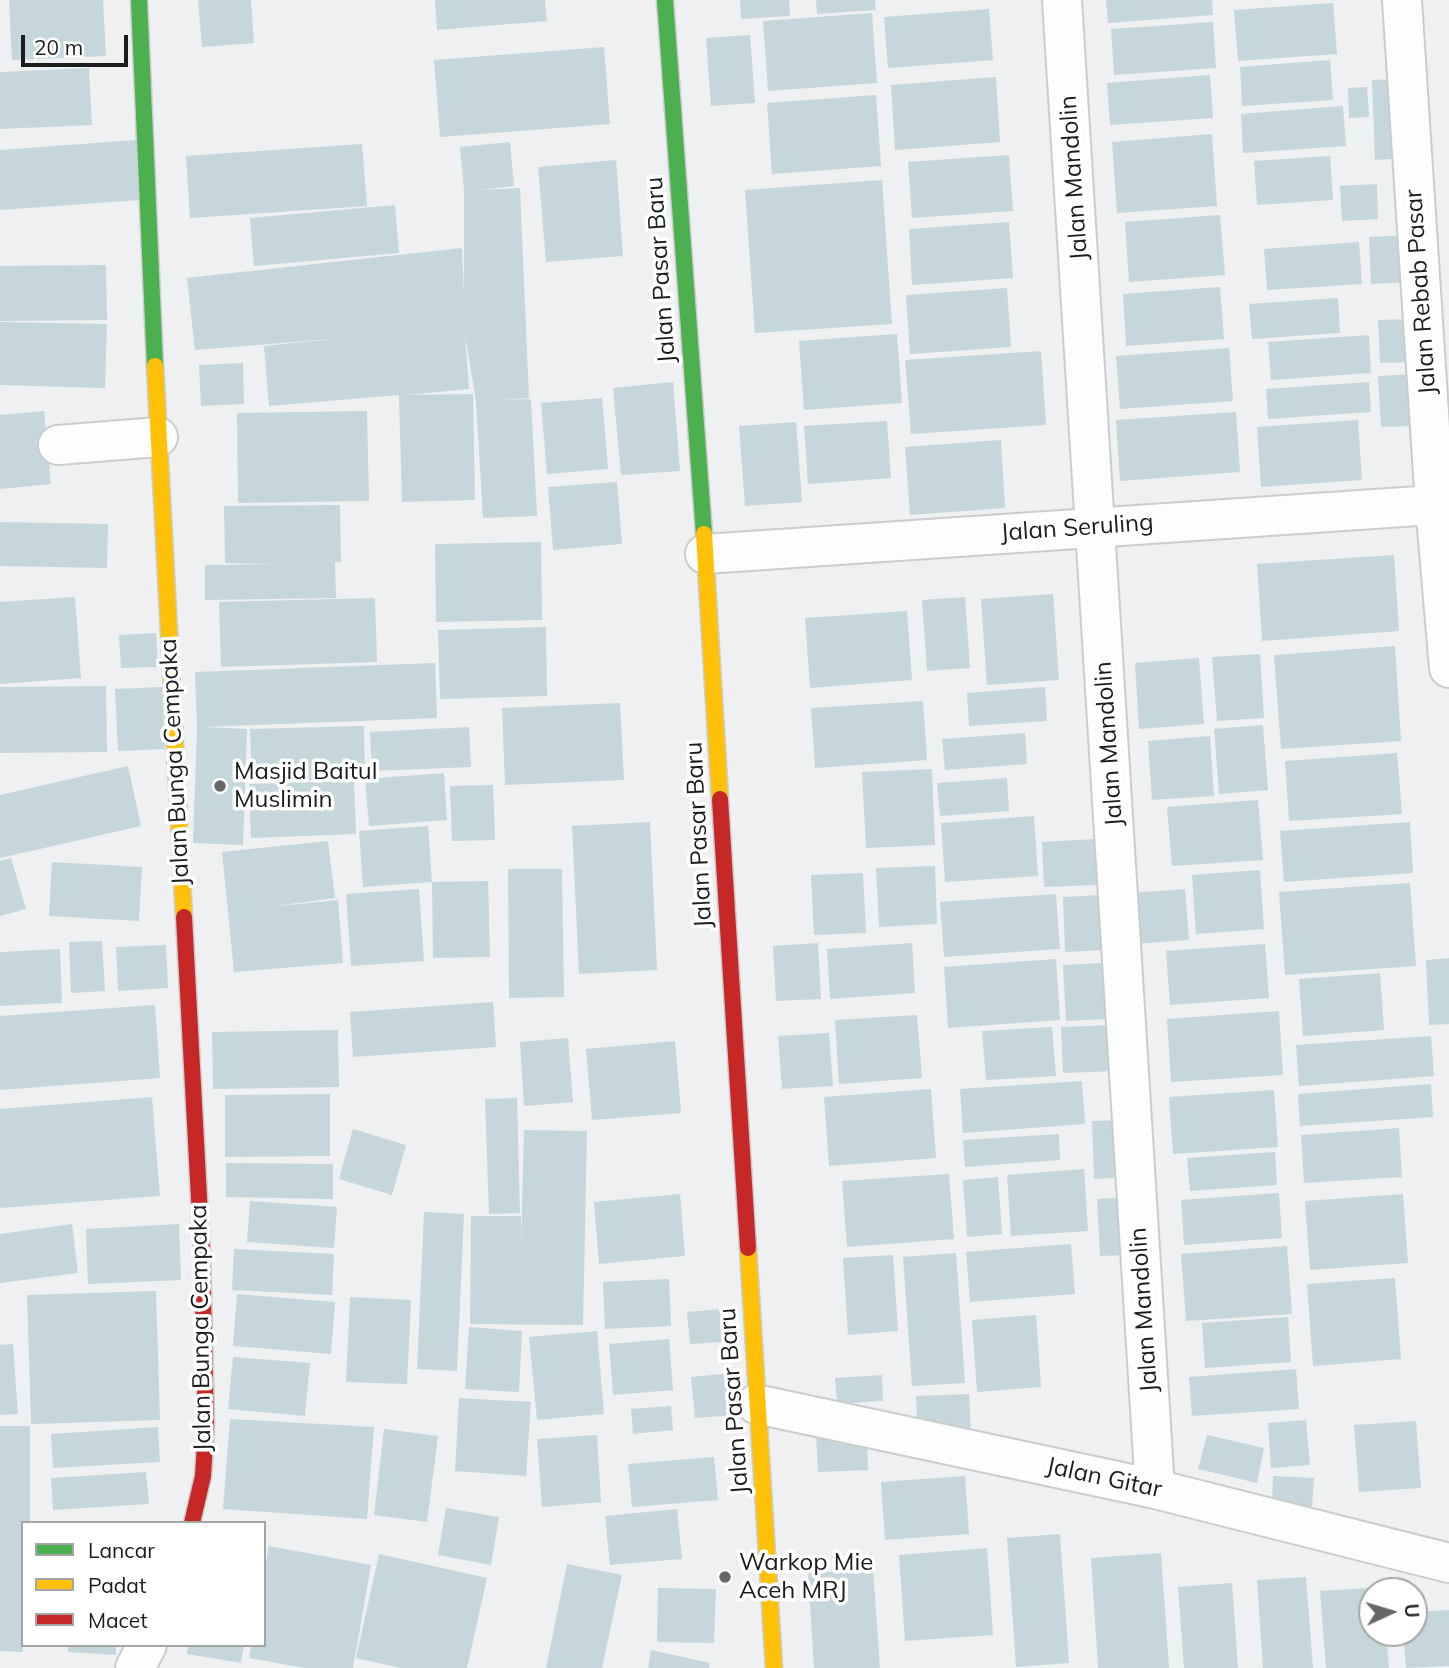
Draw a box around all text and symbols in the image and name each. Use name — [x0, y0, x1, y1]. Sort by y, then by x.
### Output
scale bar — [24, 21, 131, 65]
text: 20 m — [34, 34, 83, 60]
street label: Jalan Mandolin — [1054, 95, 1094, 261]
street label: Jalan Pasar Baru — [640, 176, 682, 364]
street label: Jalan Rebab Pasar — [1399, 188, 1443, 396]
street label: Jalan Seruling — [1000, 508, 1154, 548]
street label: Jalan Bunga Cempaka — [154, 638, 196, 886]
street label: Jalan Mandolin — [1089, 661, 1129, 827]
street label: Jalan Pasar Baru — [680, 741, 718, 929]
place label: Masjid Baitul Muslimin — [234, 758, 377, 814]
marker: Masjid Baitul Muslimin — [212, 778, 228, 794]
street label: Jalan Bunga Cempaka — [184, 1204, 218, 1452]
street label: Jalan Mandolin — [1124, 1227, 1164, 1393]
street label: Jalan Pasar Baru — [713, 1307, 755, 1495]
street label: Jalan Gitar — [1044, 1452, 1164, 1504]
legend — [21, 1521, 266, 1647]
text: Lancar — [88, 1537, 155, 1563]
place label: Warkop Mie Aceh MRJ — [739, 1549, 873, 1605]
marker: Warkop Mie Aceh MRJ — [717, 1569, 733, 1585]
text: Padat — [88, 1572, 146, 1598]
north arrow — [1358, 1577, 1428, 1647]
text: U — [1399, 1603, 1424, 1619]
text: Macet — [88, 1607, 148, 1633]

